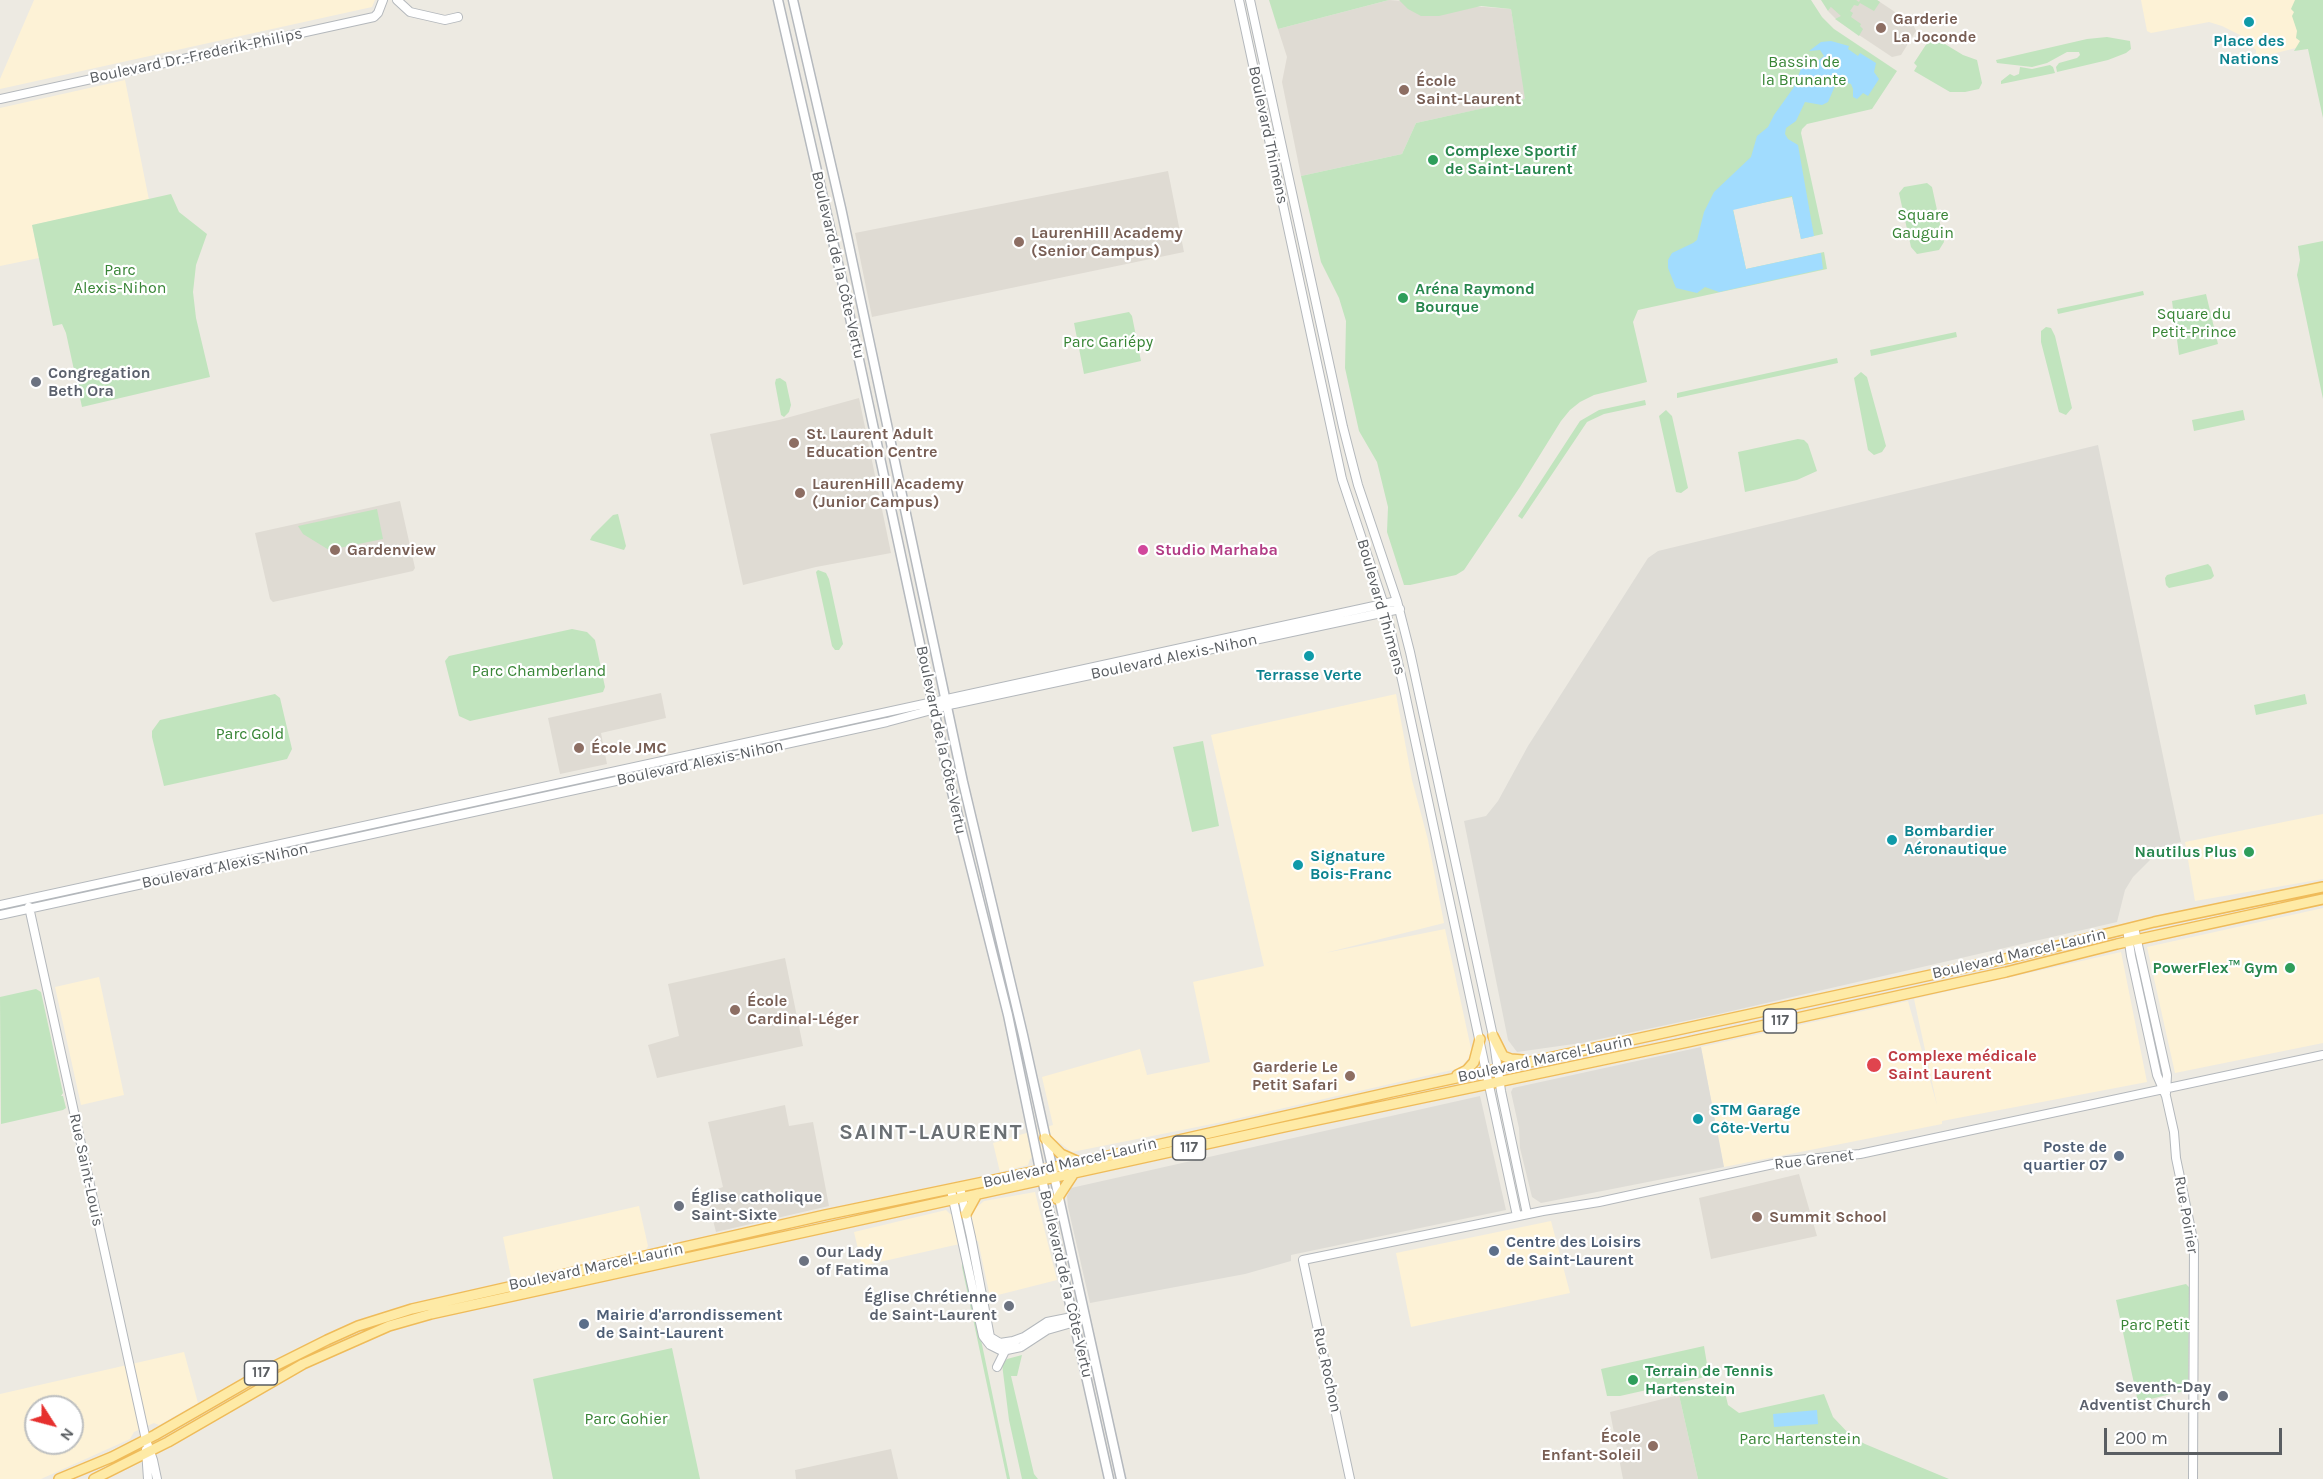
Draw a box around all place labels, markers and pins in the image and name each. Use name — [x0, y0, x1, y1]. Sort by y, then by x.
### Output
place label: Garderie La Joconde — [1893, 9, 1976, 47]
marker: Place des Nations — [2242, 15, 2256, 29]
marker: Garderie La Joconde — [1874, 21, 1888, 35]
place label: Place des Nations — [2213, 31, 2285, 69]
place label: École Saint-Laurent — [1416, 71, 1521, 109]
marker: École Saint-Laurent — [1397, 83, 1411, 97]
place label: Complexe Sportif de Saint-Laurent — [1445, 141, 1577, 179]
marker: Complexe Sportif de Saint-Laurent — [1426, 153, 1440, 167]
place label: LaurenHill Academy (Senior Campus) — [1031, 223, 1183, 261]
marker: LaurenHill Academy (Senior Campus) — [1012, 235, 1026, 249]
place label: Aréna Raymond Bourque — [1415, 279, 1535, 317]
marker: Aréna Raymond Bourque — [1396, 291, 1410, 305]
place label: Congregation Beth Ora — [48, 363, 150, 401]
marker: Congregation Beth Ora — [29, 375, 43, 389]
place label: St. Laurent Adult Education Centre — [806, 424, 937, 462]
marker: St. Laurent Adult Education Centre — [787, 436, 801, 450]
place label: LaurenHill Academy (Junior Campus) — [812, 474, 964, 512]
marker: LaurenHill Academy (Junior Campus) — [793, 486, 807, 500]
place label: Gardenview — [347, 540, 436, 560]
place label: Studio Marhaba — [1155, 540, 1278, 560]
marker: Gardenview — [328, 543, 342, 557]
marker: Studio Marhaba — [1136, 543, 1150, 557]
marker: Terrasse Verte — [1302, 649, 1316, 663]
place label: Terrasse Verte — [1256, 665, 1362, 685]
place label: École JMC — [591, 738, 667, 758]
marker: École JMC — [572, 741, 586, 755]
place label: Bombardier Aéronautique — [1904, 821, 2007, 859]
marker: Bombardier Aéronautique — [1885, 833, 1899, 847]
place label: Nautilus Plus — [2135, 842, 2237, 862]
marker: Nautilus Plus — [2242, 845, 2256, 859]
place label: Signature Bois-Franc — [1310, 846, 1392, 884]
marker: Signature Bois-Franc — [1291, 858, 1305, 872]
place label: PowerFlex™ Gym — [2152, 958, 2278, 978]
marker: PowerFlex™ Gym — [2283, 961, 2297, 975]
place label: École Cardinal-Léger — [747, 991, 858, 1029]
marker: École Cardinal-Léger — [728, 1003, 742, 1017]
place label: Complexe médicale Saint Laurent — [1888, 1046, 2037, 1084]
marker: Complexe médicale Saint Laurent — [1865, 1056, 1883, 1074]
place label: Garderie Le Petit Safari — [1252, 1057, 1338, 1095]
marker: Garderie Le Petit Safari — [1343, 1069, 1357, 1083]
place label: STM Garage Côte-Vertu — [1710, 1100, 1800, 1138]
marker: STM Garage Côte-Vertu — [1691, 1112, 1705, 1126]
place label: Poste de quartier 07 — [2023, 1137, 2107, 1175]
marker: Poste de quartier 07 — [2112, 1149, 2126, 1163]
place label: Église catholique Saint-Sixte — [691, 1187, 822, 1225]
marker: Église catholique Saint-Sixte — [672, 1199, 686, 1213]
place label: Summit School — [1769, 1207, 1887, 1227]
marker: Summit School — [1750, 1210, 1764, 1224]
place label: Centre des Loisirs de Saint-Laurent — [1506, 1232, 1641, 1270]
place label: Our Lady of Fatima — [816, 1242, 889, 1280]
marker: Centre des Loisirs de Saint-Laurent — [1487, 1244, 1501, 1258]
marker: Our Lady of Fatima — [797, 1254, 811, 1268]
place label: Église Chrétienne de Saint-Laurent — [864, 1287, 997, 1325]
marker: Église Chrétienne de Saint-Laurent — [1002, 1299, 1016, 1313]
place label: Mairie d'arrondissement de Saint-Laurent — [596, 1305, 783, 1343]
marker: Mairie d'arrondissement de Saint-Laurent — [577, 1317, 591, 1331]
place label: Terrain de Tennis Hartenstein — [1645, 1361, 1773, 1399]
marker: Terrain de Tennis Hartenstein — [1626, 1373, 1640, 1387]
place label: Seventh-Day Adventist Church — [2079, 1377, 2211, 1415]
marker: Seventh-Day Adventist Church — [2216, 1389, 2230, 1403]
place label: École Enfant-Soleil — [1541, 1427, 1641, 1465]
marker: École Enfant-Soleil — [1646, 1439, 1660, 1453]

